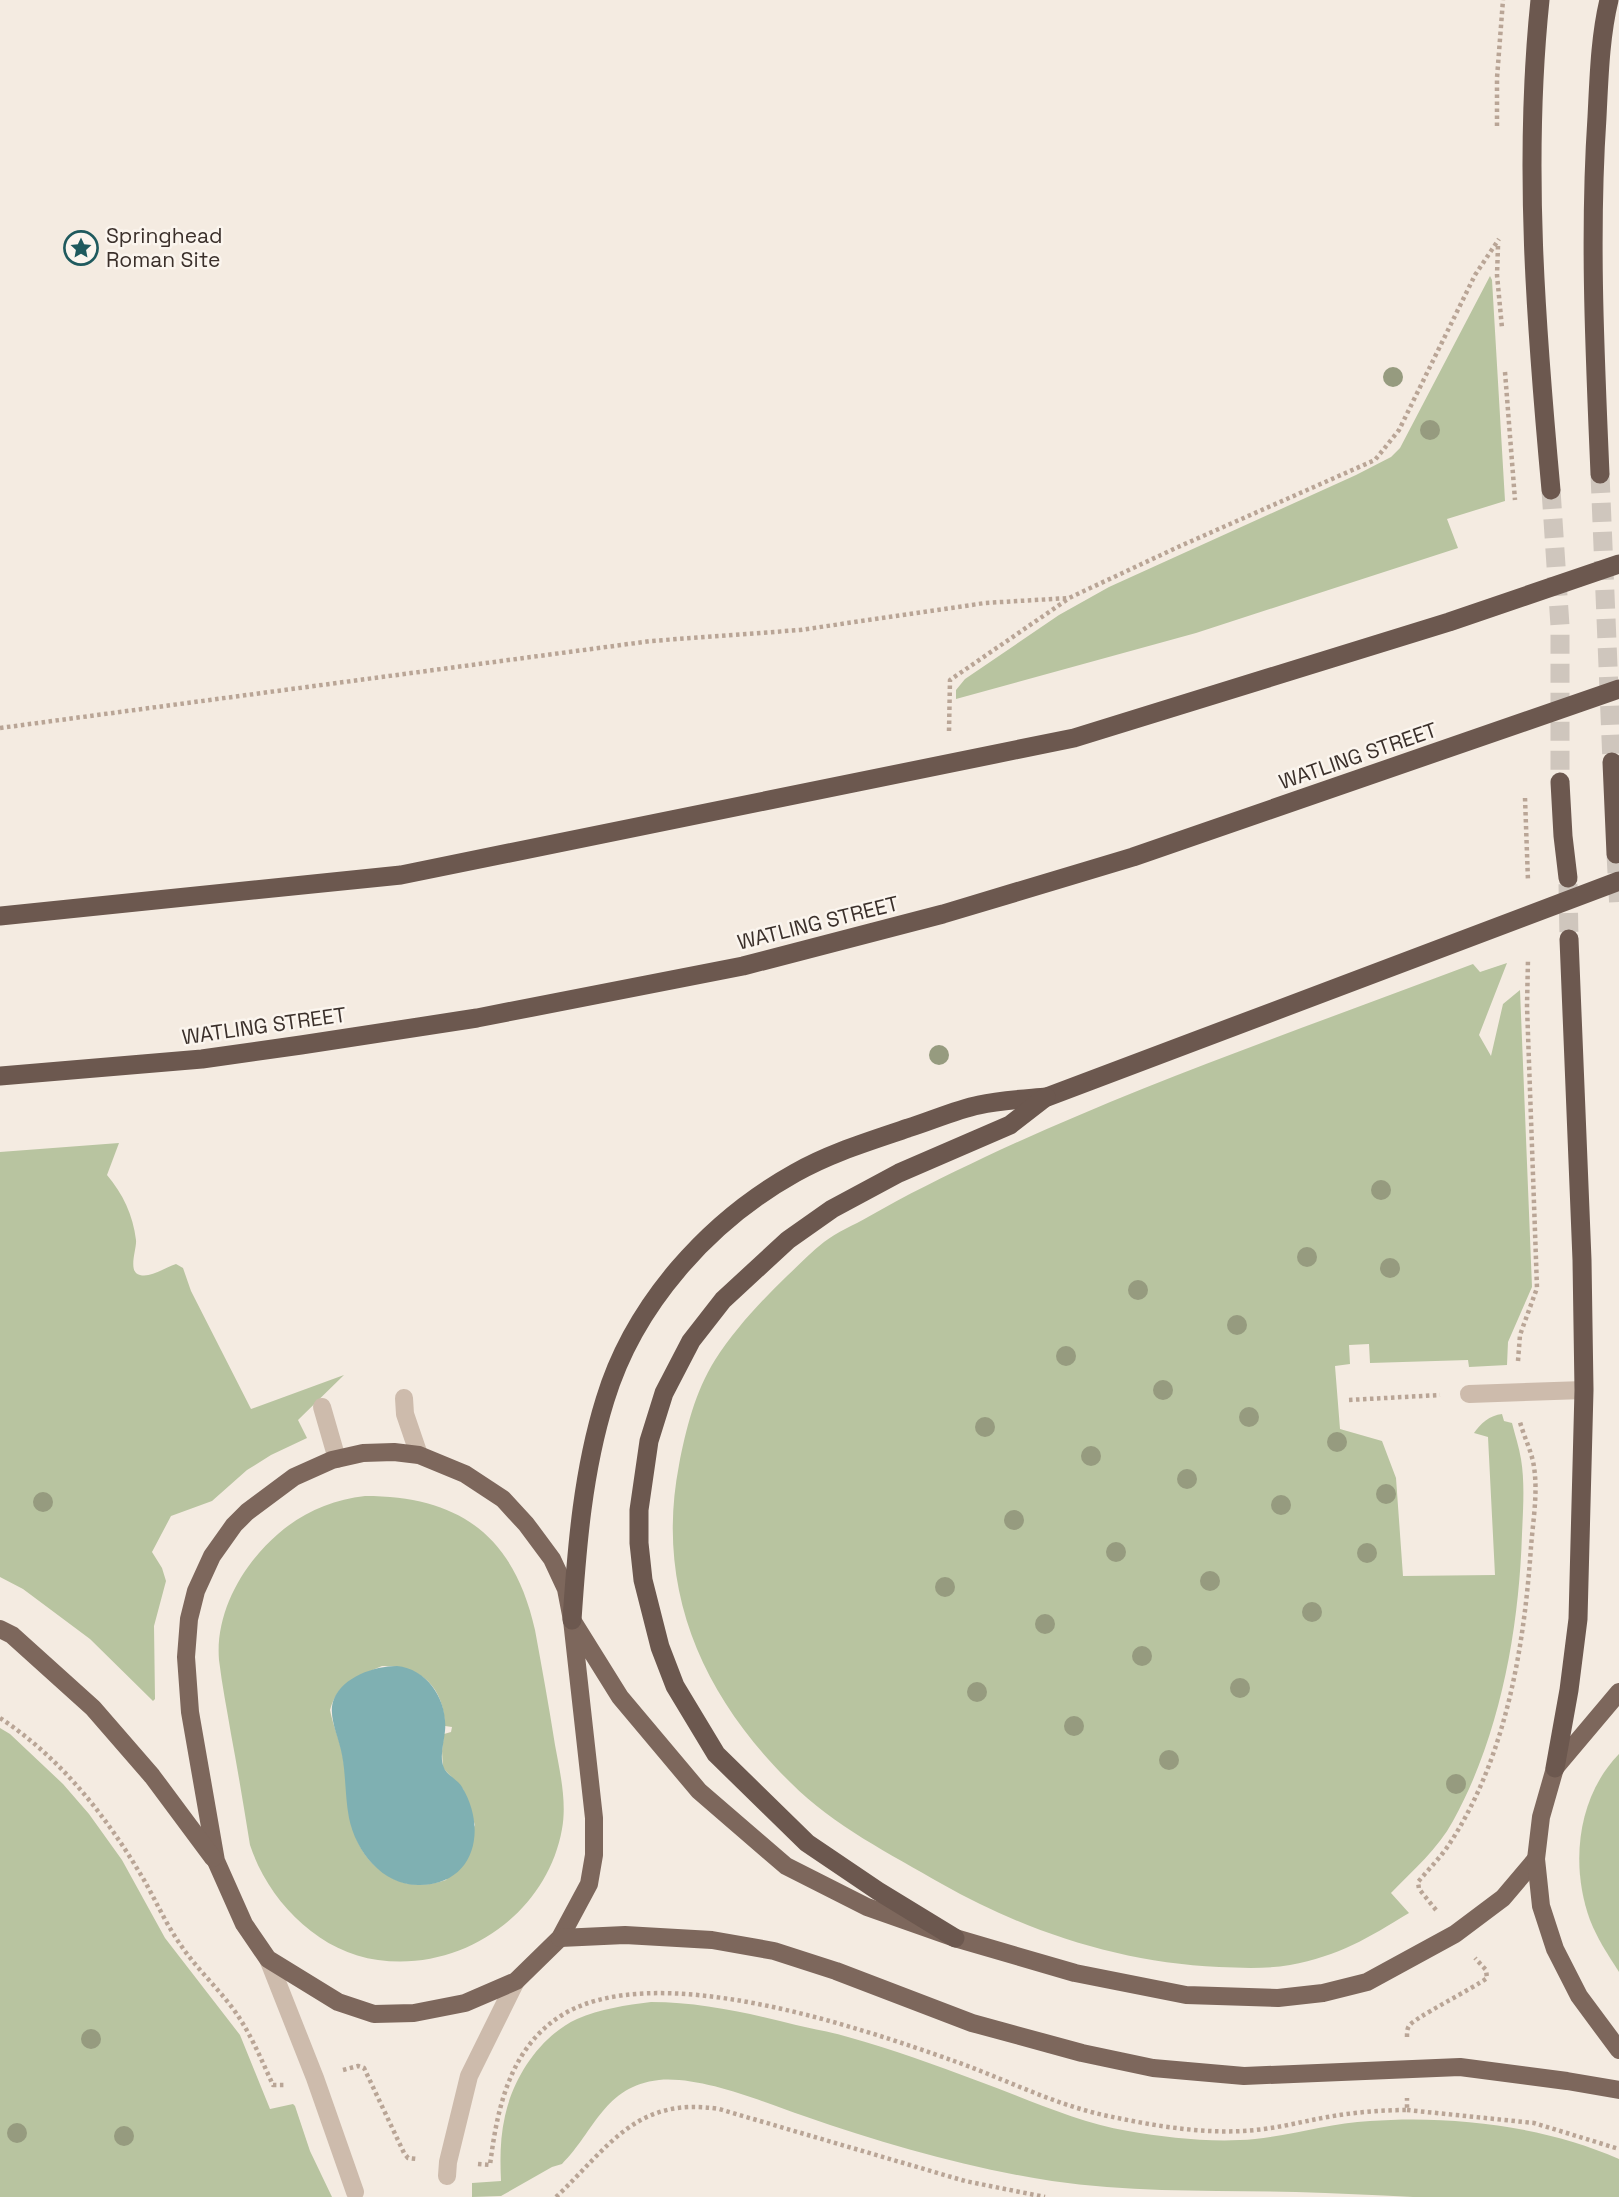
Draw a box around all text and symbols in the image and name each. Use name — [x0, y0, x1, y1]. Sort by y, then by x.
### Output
place label: Springhead Roman Site — [106, 222, 222, 273]
place icon: Springhead Roman Site — [62, 229, 100, 267]
street label: WATLING STREET — [1275, 716, 1440, 795]
street label: WATLING STREET — [734, 889, 901, 956]
street label: WATLING STREET — [180, 1001, 348, 1050]

